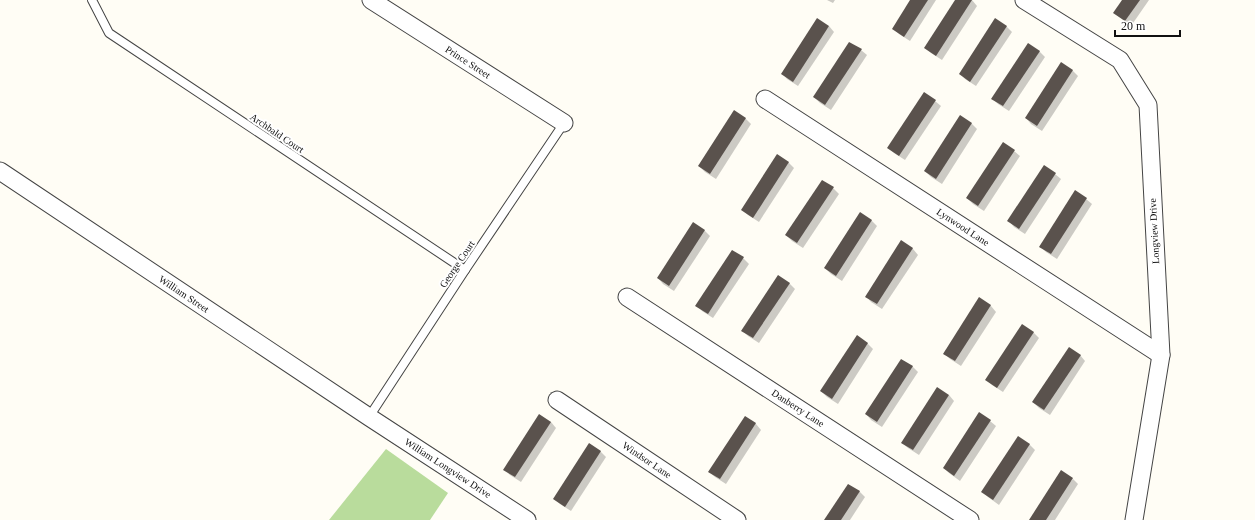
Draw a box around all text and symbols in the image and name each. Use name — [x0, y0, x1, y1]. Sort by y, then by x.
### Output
scale bar — [1115, 12, 1180, 38]
text: 20 m — [1121, 19, 1146, 33]
street label: Prince Street — [443, 43, 493, 81]
street label: Archbald Court — [248, 111, 306, 155]
street label: Longview Drive — [1147, 197, 1161, 264]
street label: Lynwood Lane — [935, 206, 992, 248]
street label: George Court — [437, 238, 477, 290]
street label: William Street — [157, 273, 211, 315]
street label: Danberry Lane — [770, 387, 827, 429]
street label: William Longview Drive — [403, 436, 494, 500]
street label: Windsor Lane — [620, 440, 674, 481]

